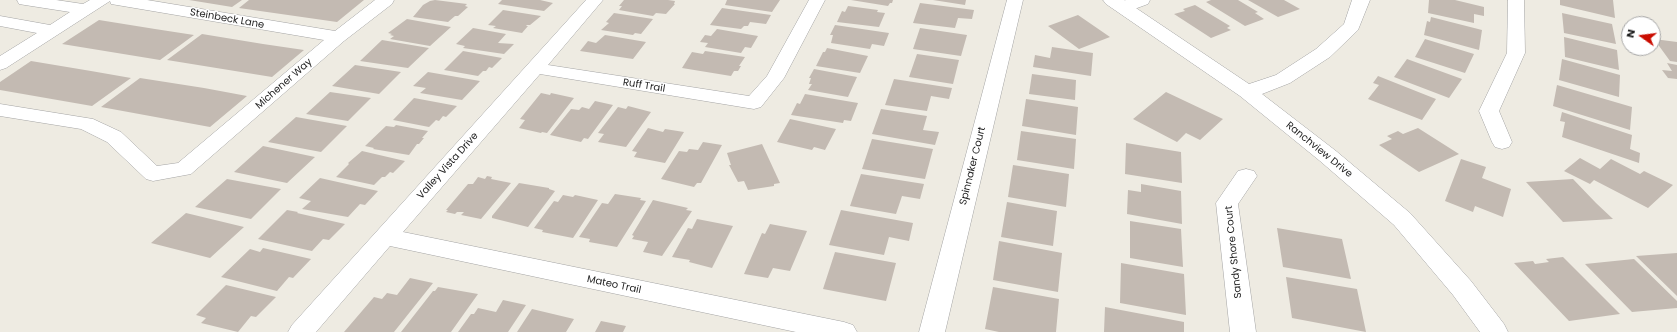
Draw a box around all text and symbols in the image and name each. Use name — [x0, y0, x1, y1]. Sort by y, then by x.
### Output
street label: Steinbeck Lane — [189, 7, 265, 31]
north arrow — [1621, 16, 1661, 56]
text: N — [1622, 27, 1639, 39]
street label: Michener Way — [253, 56, 315, 112]
street label: Ruff Trail — [622, 77, 666, 95]
street label: Ranchview Drive — [1283, 120, 1355, 180]
street label: Spinnaker Court — [957, 126, 989, 206]
street label: Valley Vista Drive — [415, 130, 481, 202]
street label: Sandy Shore Court — [1223, 205, 1245, 299]
street label: Mateo Trail — [586, 273, 642, 297]

